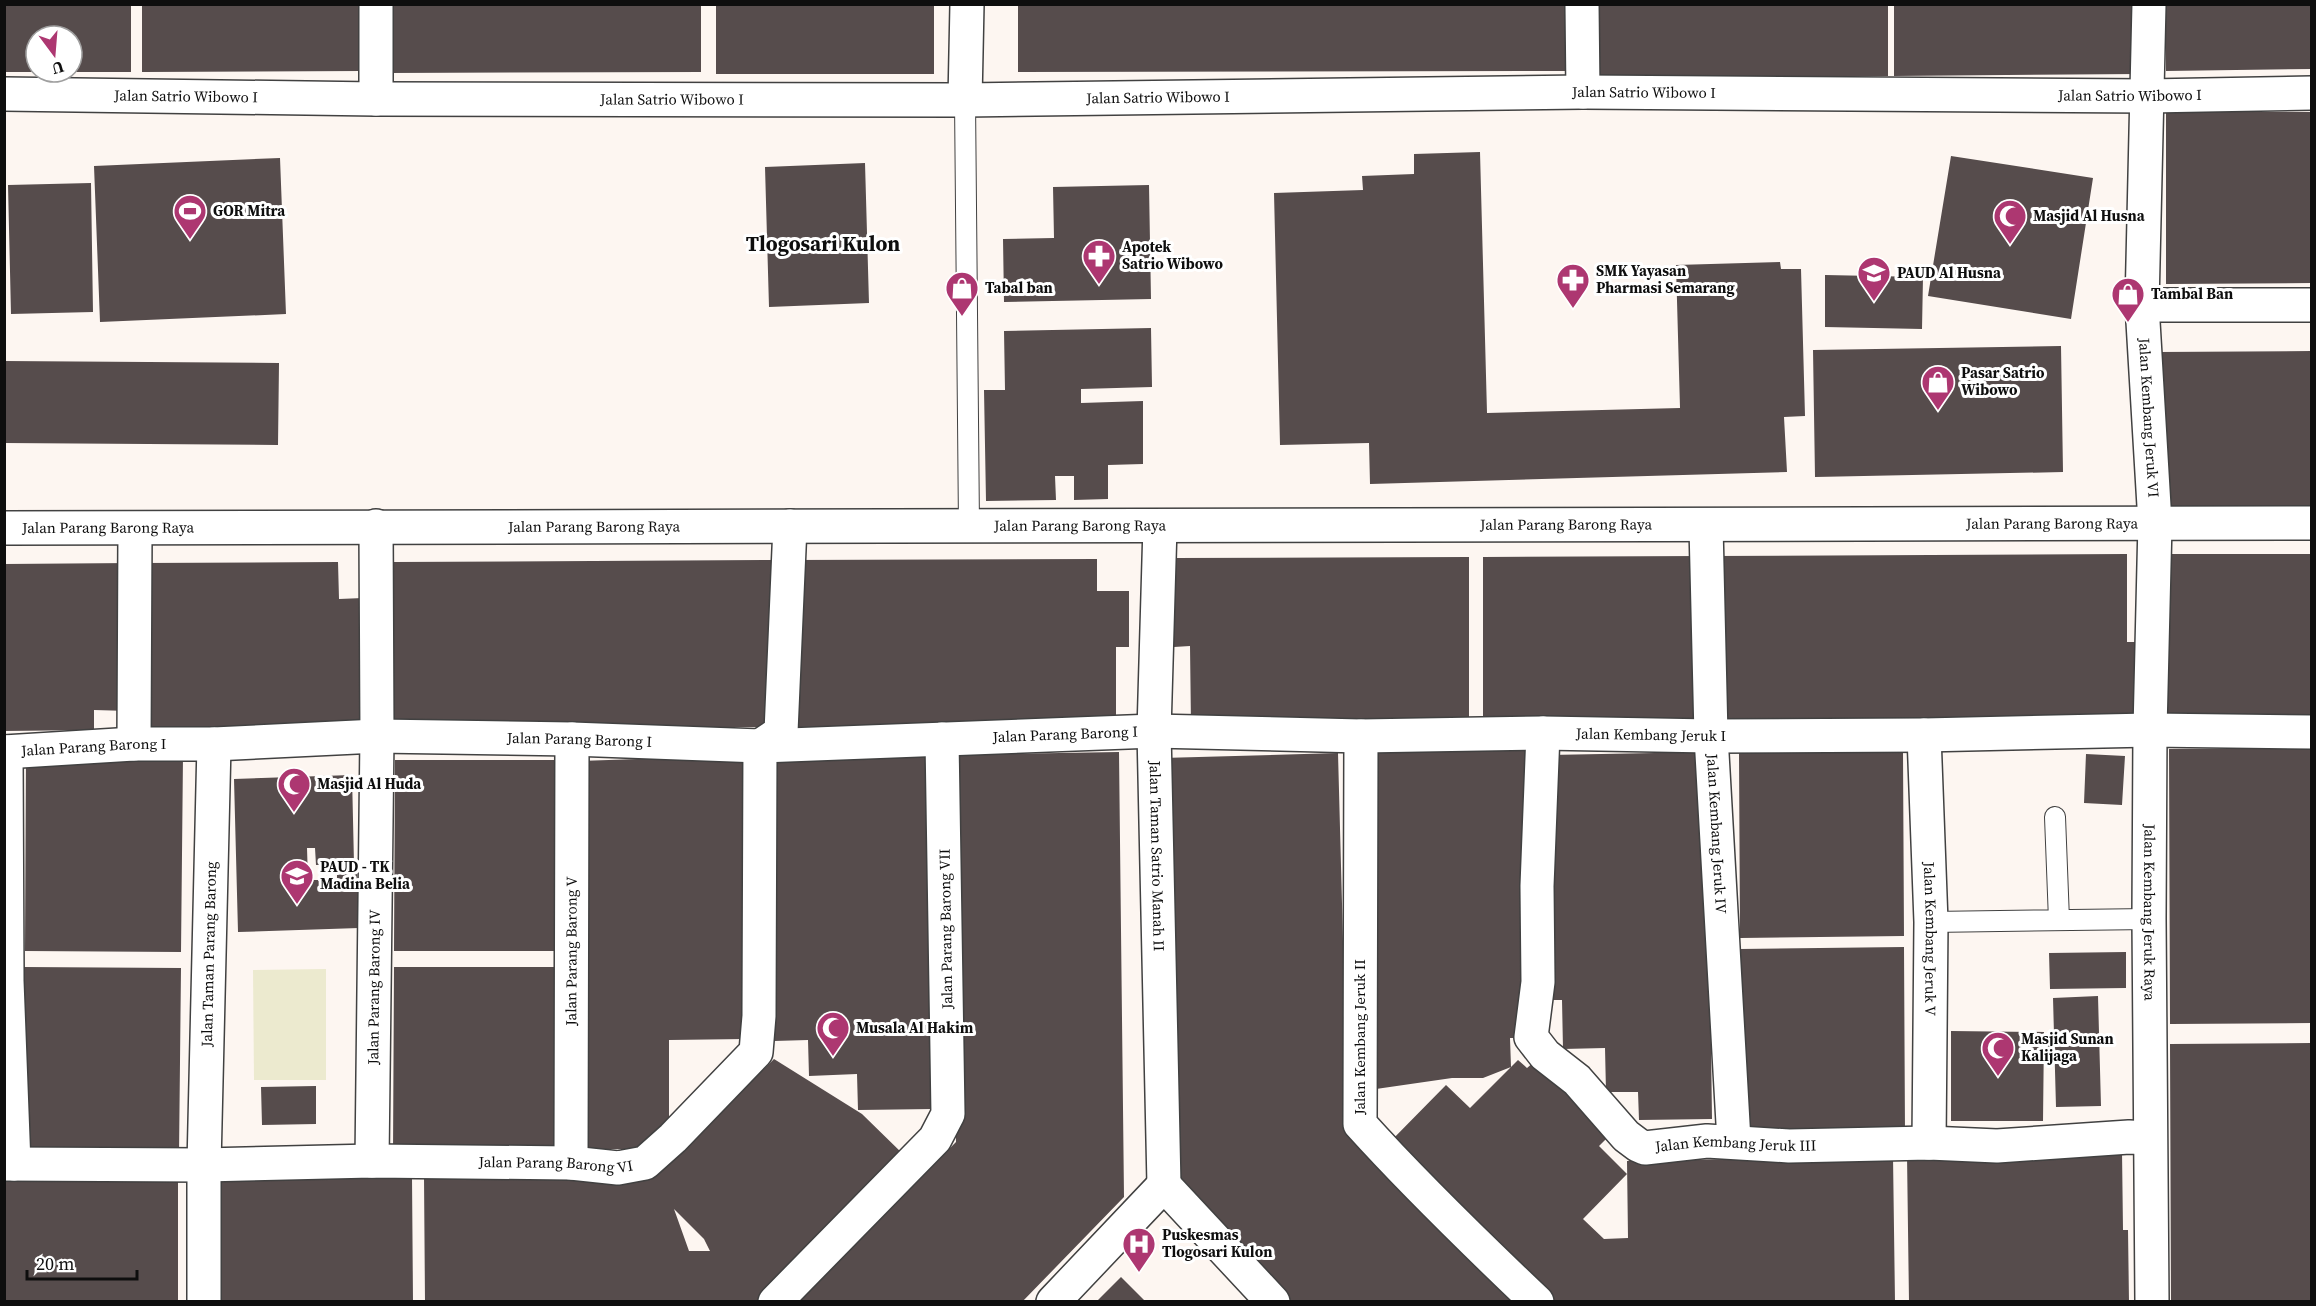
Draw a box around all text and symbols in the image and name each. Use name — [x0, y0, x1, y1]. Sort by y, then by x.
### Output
north arrow — [24, 24, 84, 84]
text: U — [49, 56, 67, 81]
street label: Jalan Satrio Wibowo I — [1571, 81, 1716, 103]
street label: Jalan Satrio Wibowo I — [113, 84, 258, 107]
street label: Jalan Satrio Wibowo I — [2057, 84, 2202, 106]
street label: Jalan Satrio Wibowo I — [1085, 86, 1230, 108]
street label: Jalan Satrio Wibowo I — [599, 88, 744, 110]
sports icon: GOR Mitra — [172, 193, 208, 240]
mosque icon: Masjid Al Husna — [1992, 198, 2028, 245]
place label: GOR Mitra — [213, 200, 286, 221]
place label: Masjid Al Husna — [2033, 205, 2146, 226]
district label: Tlogosari Kulon — [746, 229, 900, 258]
place label: Apotek Satrio Wibowo — [1122, 236, 1223, 274]
pharmacy icon: Apotek Satrio Wibowo — [1081, 238, 1117, 285]
school or university icon: PAUD Al Husna — [1856, 255, 1892, 302]
place label: SMK Yayasan Pharmasi Semarang — [1596, 260, 1735, 298]
pharmacy icon: SMK Yayasan Pharmasi Semarang — [1555, 262, 1591, 309]
place label: PAUD Al Husna — [1897, 262, 2002, 283]
shop icon: Tabal ban — [944, 270, 980, 317]
shop icon: Tambal Ban — [2110, 276, 2146, 323]
place label: Tabal ban — [985, 277, 1053, 298]
place label: Tambal Ban — [2151, 283, 2233, 304]
street label: Jalan Kembang Jeruk VI — [2134, 336, 2164, 498]
place label: Pasar Satrio Wibowo — [1961, 362, 2045, 400]
shop icon: Pasar Satrio Wibowo — [1920, 364, 1956, 411]
street label: Jalan Parang Barong Raya — [1965, 512, 2138, 534]
street label: Jalan Parang Barong Raya — [1479, 513, 1652, 535]
street label: Jalan Parang Barong Raya — [993, 514, 1166, 536]
street label: Jalan Parang Barong Raya — [507, 516, 680, 537]
street label: Jalan Parang Barong Raya — [21, 517, 194, 538]
street label: Jalan Parang Barong I — [991, 721, 1138, 747]
street label: Jalan Kembang Jeruk I — [1575, 723, 1726, 746]
street label: Jalan Parang Barong I — [506, 727, 653, 752]
street label: Jalan Parang Barong I — [20, 733, 166, 761]
street label: Jalan Kembang Jeruk IV — [1702, 752, 1732, 914]
street label: Jalan Taman Satrio Manah II — [1145, 759, 1170, 951]
mosque icon: Masjid Al Huda — [276, 766, 312, 813]
place label: Masjid Al Huda — [317, 773, 422, 794]
street label: Jalan Kembang Jeruk Raya — [2139, 823, 2161, 1001]
street label: Jalan Parang Barong VII — [934, 849, 957, 1010]
place label: PAUD - TK Madina Belia — [320, 856, 411, 894]
school or university icon: PAUD - TK Madina Belia — [279, 858, 315, 905]
street label: Jalan Kembang Jeruk V — [1919, 860, 1942, 1016]
street label: Jalan Taman Parang Barong — [196, 861, 221, 1048]
street label: Jalan Parang Barong V — [560, 876, 582, 1027]
street label: Jalan Parang Barong IV — [362, 909, 385, 1066]
street label: Jalan Kembang Jeruk II — [1349, 959, 1370, 1116]
mosque icon: Musala Al Hakim — [815, 1010, 851, 1057]
place label: Musala Al Hakim — [856, 1017, 974, 1038]
place label: Masjid Sunan Kalijaga — [2021, 1028, 2114, 1066]
mosque icon: Masjid Sunan Kalijaga — [1980, 1030, 2016, 1077]
street label: Jalan Kembang Jeruk III — [1653, 1130, 1816, 1157]
street label: Jalan Parang Barong VI — [477, 1151, 635, 1178]
place label: Puskesmas Tlogosari Kulon — [1162, 1224, 1272, 1262]
hospital icon: Puskesmas Tlogosari Kulon — [1121, 1226, 1157, 1273]
scale bar — [27, 1243, 136, 1281]
text: 20 m — [36, 1251, 74, 1276]

